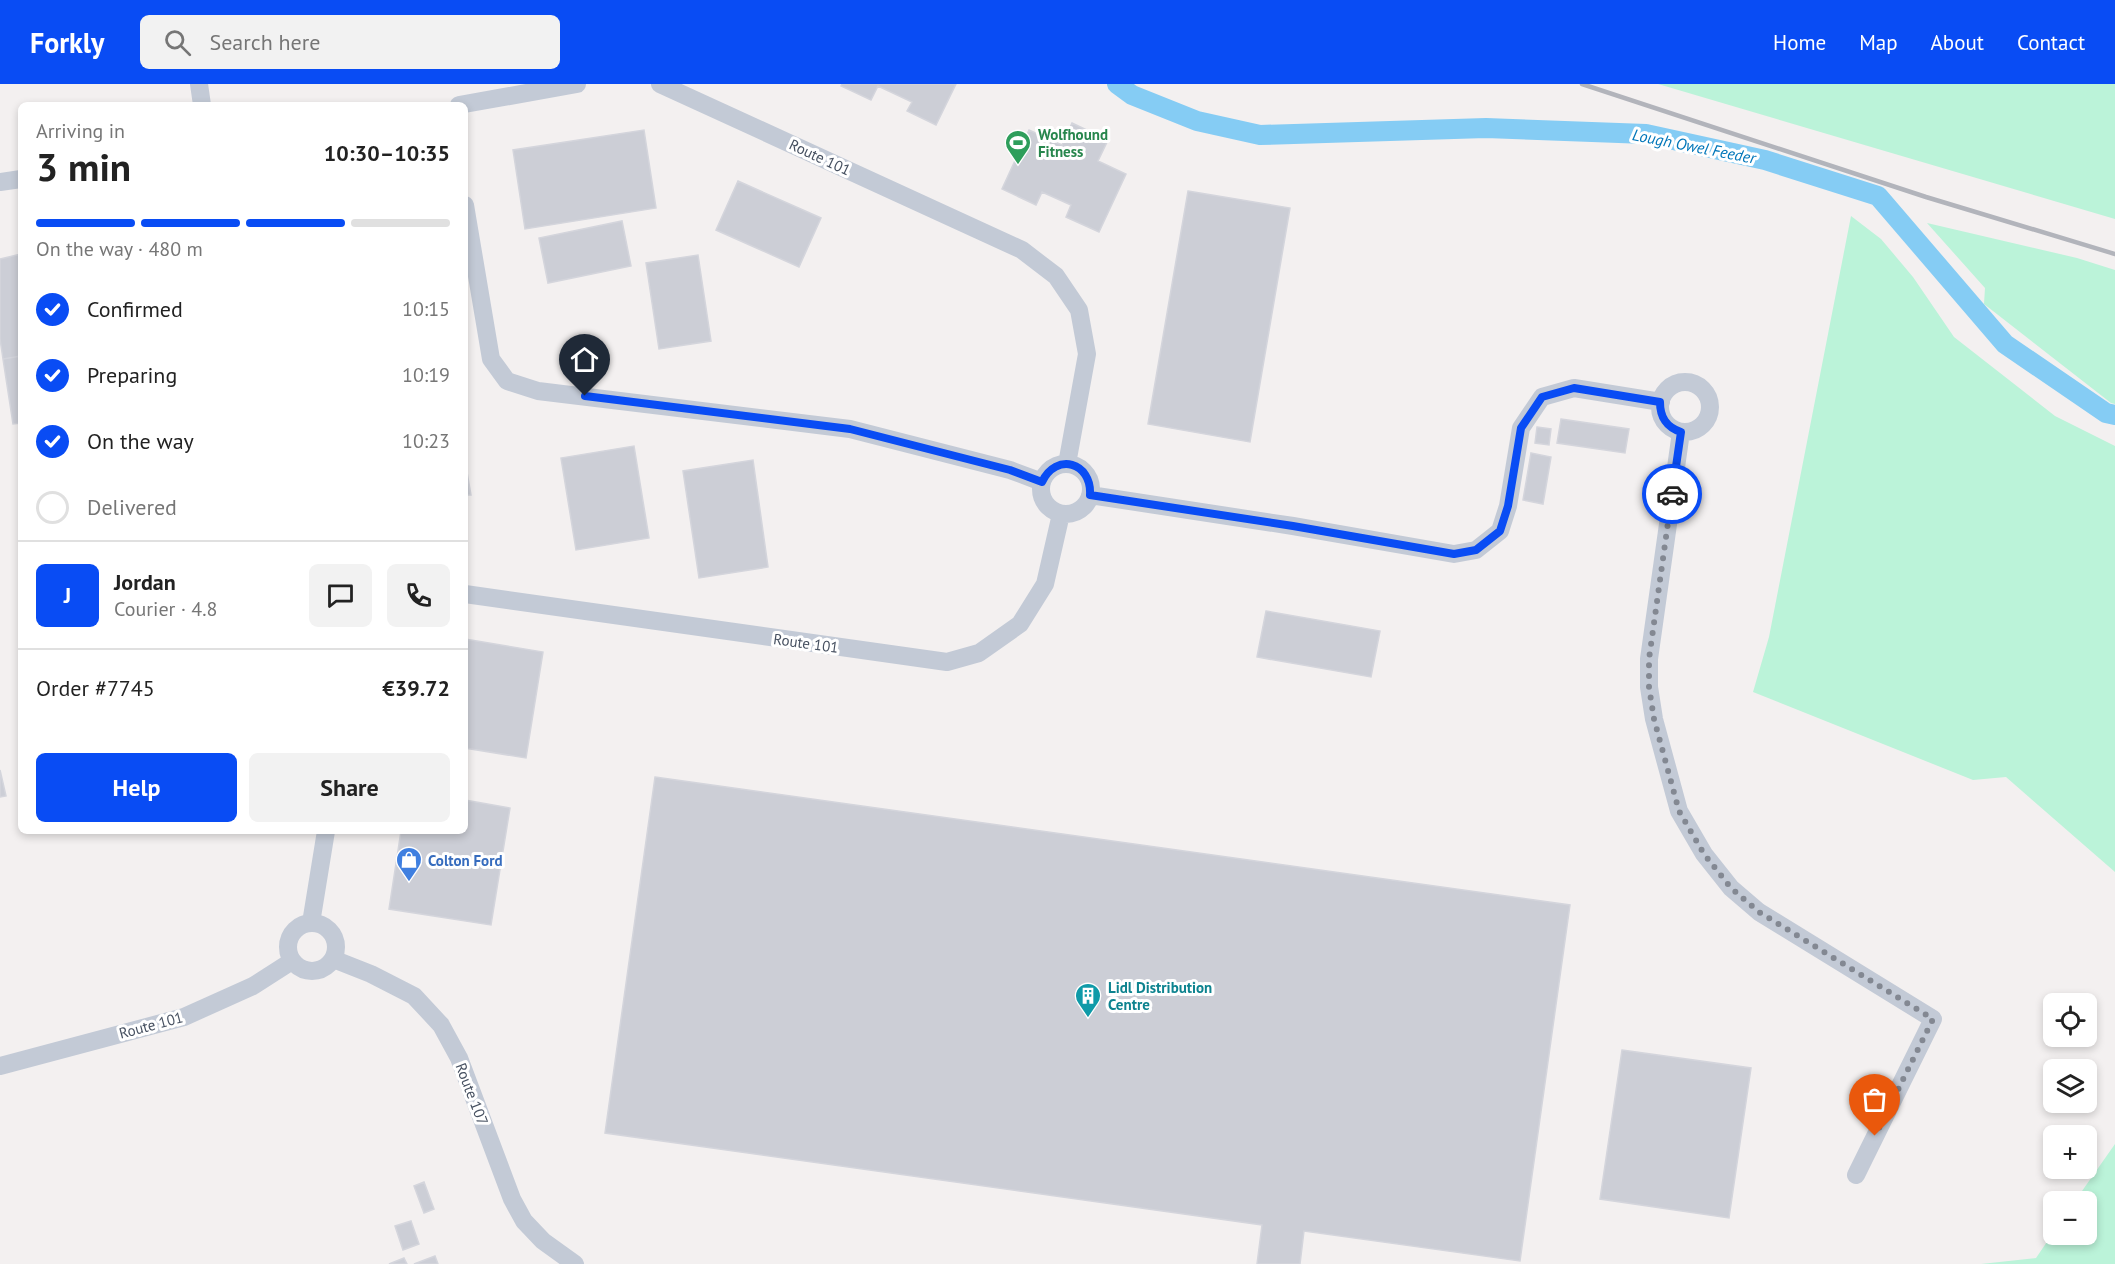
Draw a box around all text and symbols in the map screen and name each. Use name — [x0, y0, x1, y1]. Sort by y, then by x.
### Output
search box — [140, 15, 560, 69]
text: Forkly — [30, 24, 104, 61]
icon: search — [161, 26, 194, 59]
text: Search here — [209, 28, 320, 56]
text: Home — [1773, 29, 1826, 56]
text: Map — [1859, 29, 1898, 56]
text: About — [1931, 29, 1984, 56]
text: Contact — [2017, 29, 2085, 56]
text: Arriving in — [36, 118, 125, 144]
water label: Lough Owel Feeder — [1631, 124, 1759, 168]
place label: Wolfhound Fitness — [1038, 125, 1108, 161]
sports icon: Wolfhound Fitness — [1003, 128, 1033, 166]
street label: Route 101 — [786, 135, 854, 179]
text: 10:30–10:35 — [324, 139, 450, 167]
text: 3 min — [36, 141, 131, 192]
text: On the way · 480 m — [36, 236, 203, 262]
icon: check — [36, 293, 69, 326]
text: Confirmed — [87, 295, 183, 323]
text: 10:15 — [402, 296, 450, 322]
pin — [559, 334, 610, 396]
icon: home — [568, 343, 601, 376]
icon: check — [36, 359, 69, 392]
text: Preparing — [87, 361, 177, 389]
text: 10:19 — [402, 362, 450, 388]
icon: check — [36, 425, 69, 458]
text: On the way — [87, 427, 194, 455]
text: 10:23 — [402, 428, 450, 454]
courier — [1642, 464, 1702, 524]
icon: car — [1656, 478, 1689, 511]
text: Delivered — [87, 493, 177, 521]
button: chat — [309, 564, 372, 627]
button: phone — [387, 564, 450, 627]
text: Jordan — [114, 568, 176, 596]
text: J — [64, 581, 71, 609]
text: Courier · 4.8 — [114, 596, 217, 622]
street label: Route 101 — [772, 629, 840, 657]
text: Order #7745 — [36, 674, 155, 702]
text: €39.72 — [382, 674, 450, 702]
button: Help — [36, 753, 237, 822]
button: Share — [249, 753, 450, 822]
shop icon: Colton Ford — [394, 845, 424, 883]
place label: Colton Ford — [428, 851, 503, 870]
place label: Lidl Distribution Centre — [1108, 978, 1212, 1014]
building icon: Lidl Distribution Centre — [1073, 981, 1103, 1019]
map controls — [2043, 993, 2097, 1245]
button: locate — [2043, 993, 2097, 1047]
street label: Route 101 — [117, 1007, 185, 1043]
button: layers — [2043, 1059, 2097, 1113]
street label: Route 107 — [451, 1060, 493, 1128]
pin — [1849, 1074, 1900, 1136]
icon: bag — [1858, 1083, 1891, 1116]
button: + — [2043, 1125, 2097, 1179]
button: − — [2043, 1191, 2097, 1245]

